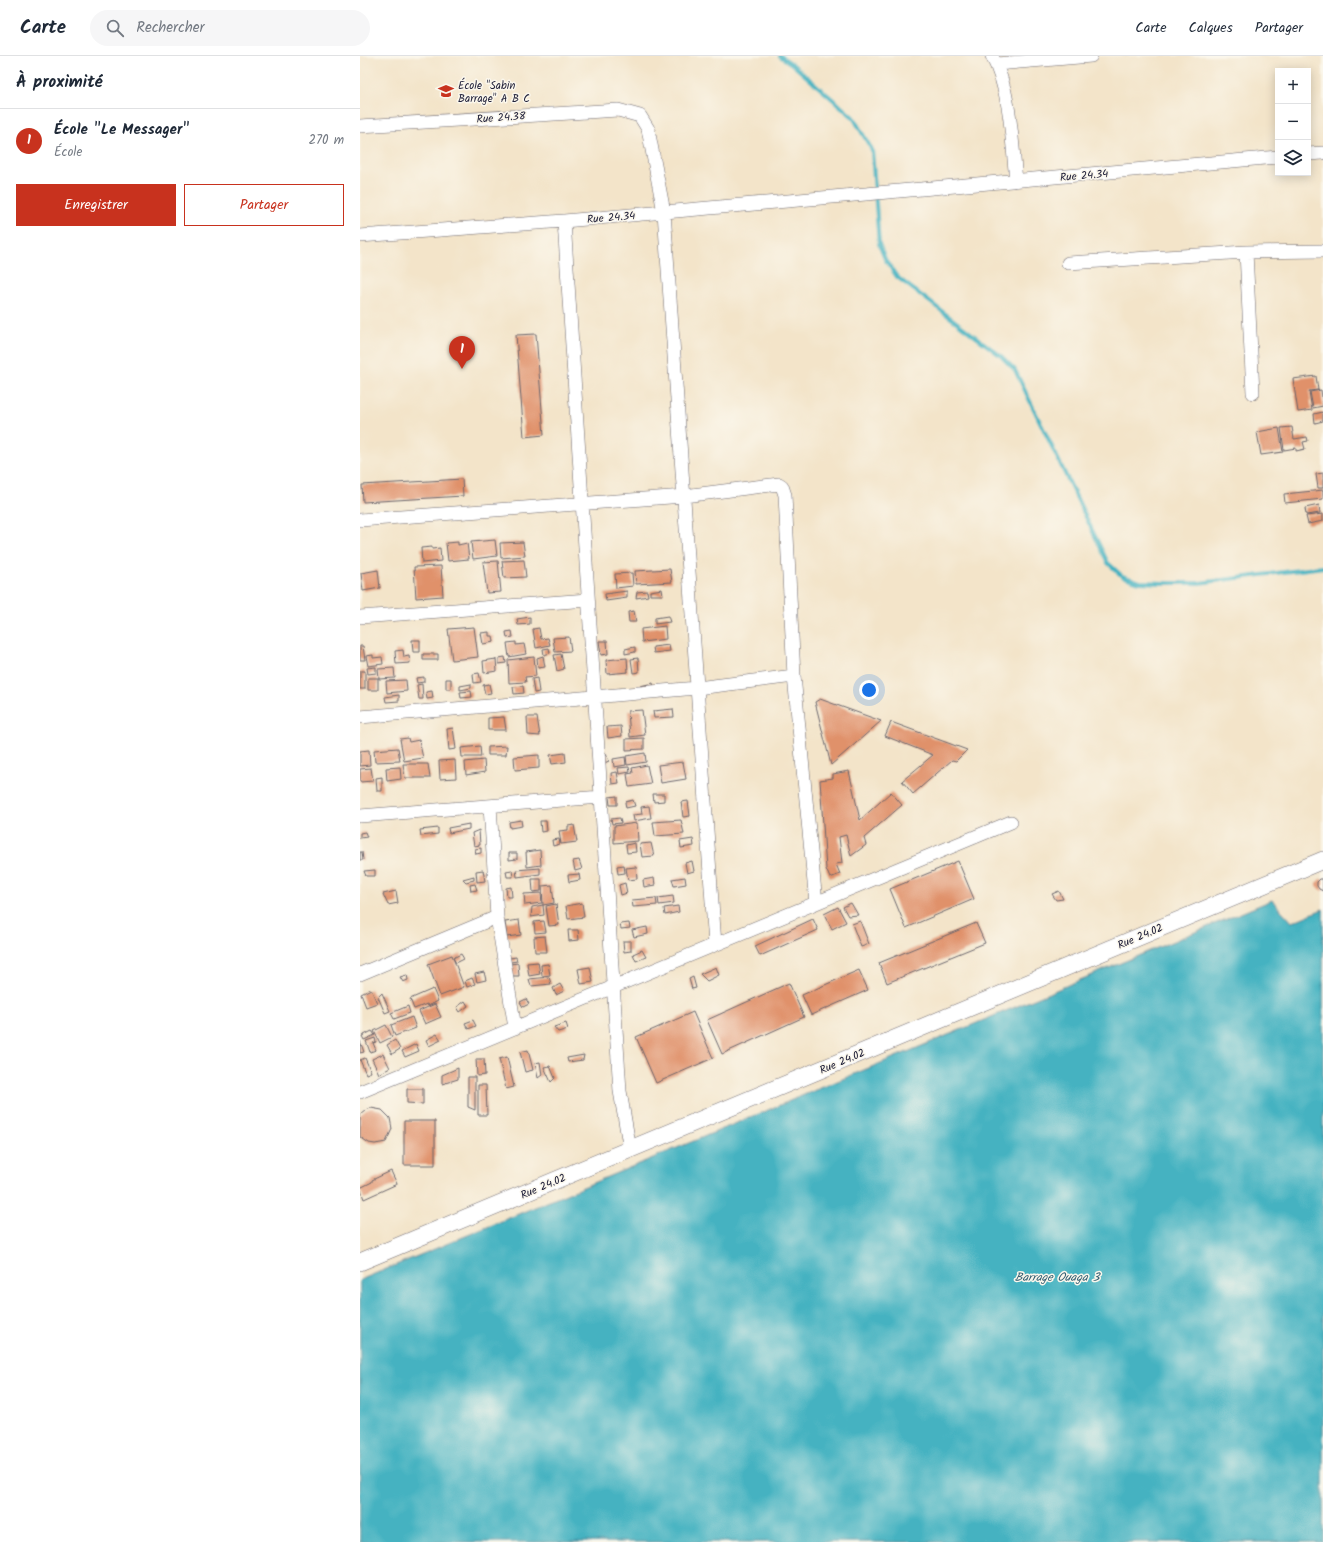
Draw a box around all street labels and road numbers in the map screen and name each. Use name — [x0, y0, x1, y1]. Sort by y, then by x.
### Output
street label: Rue 24.38 — [476, 107, 527, 129]
street label: Rue 24.34 — [1059, 165, 1109, 187]
street label: Rue 24.34 — [586, 207, 636, 229]
street label: Rue 24.02 — [1115, 919, 1166, 955]
street label: Rue 24.02 — [817, 1044, 868, 1080]
street label: Rue 24.02 — [518, 1169, 569, 1205]

